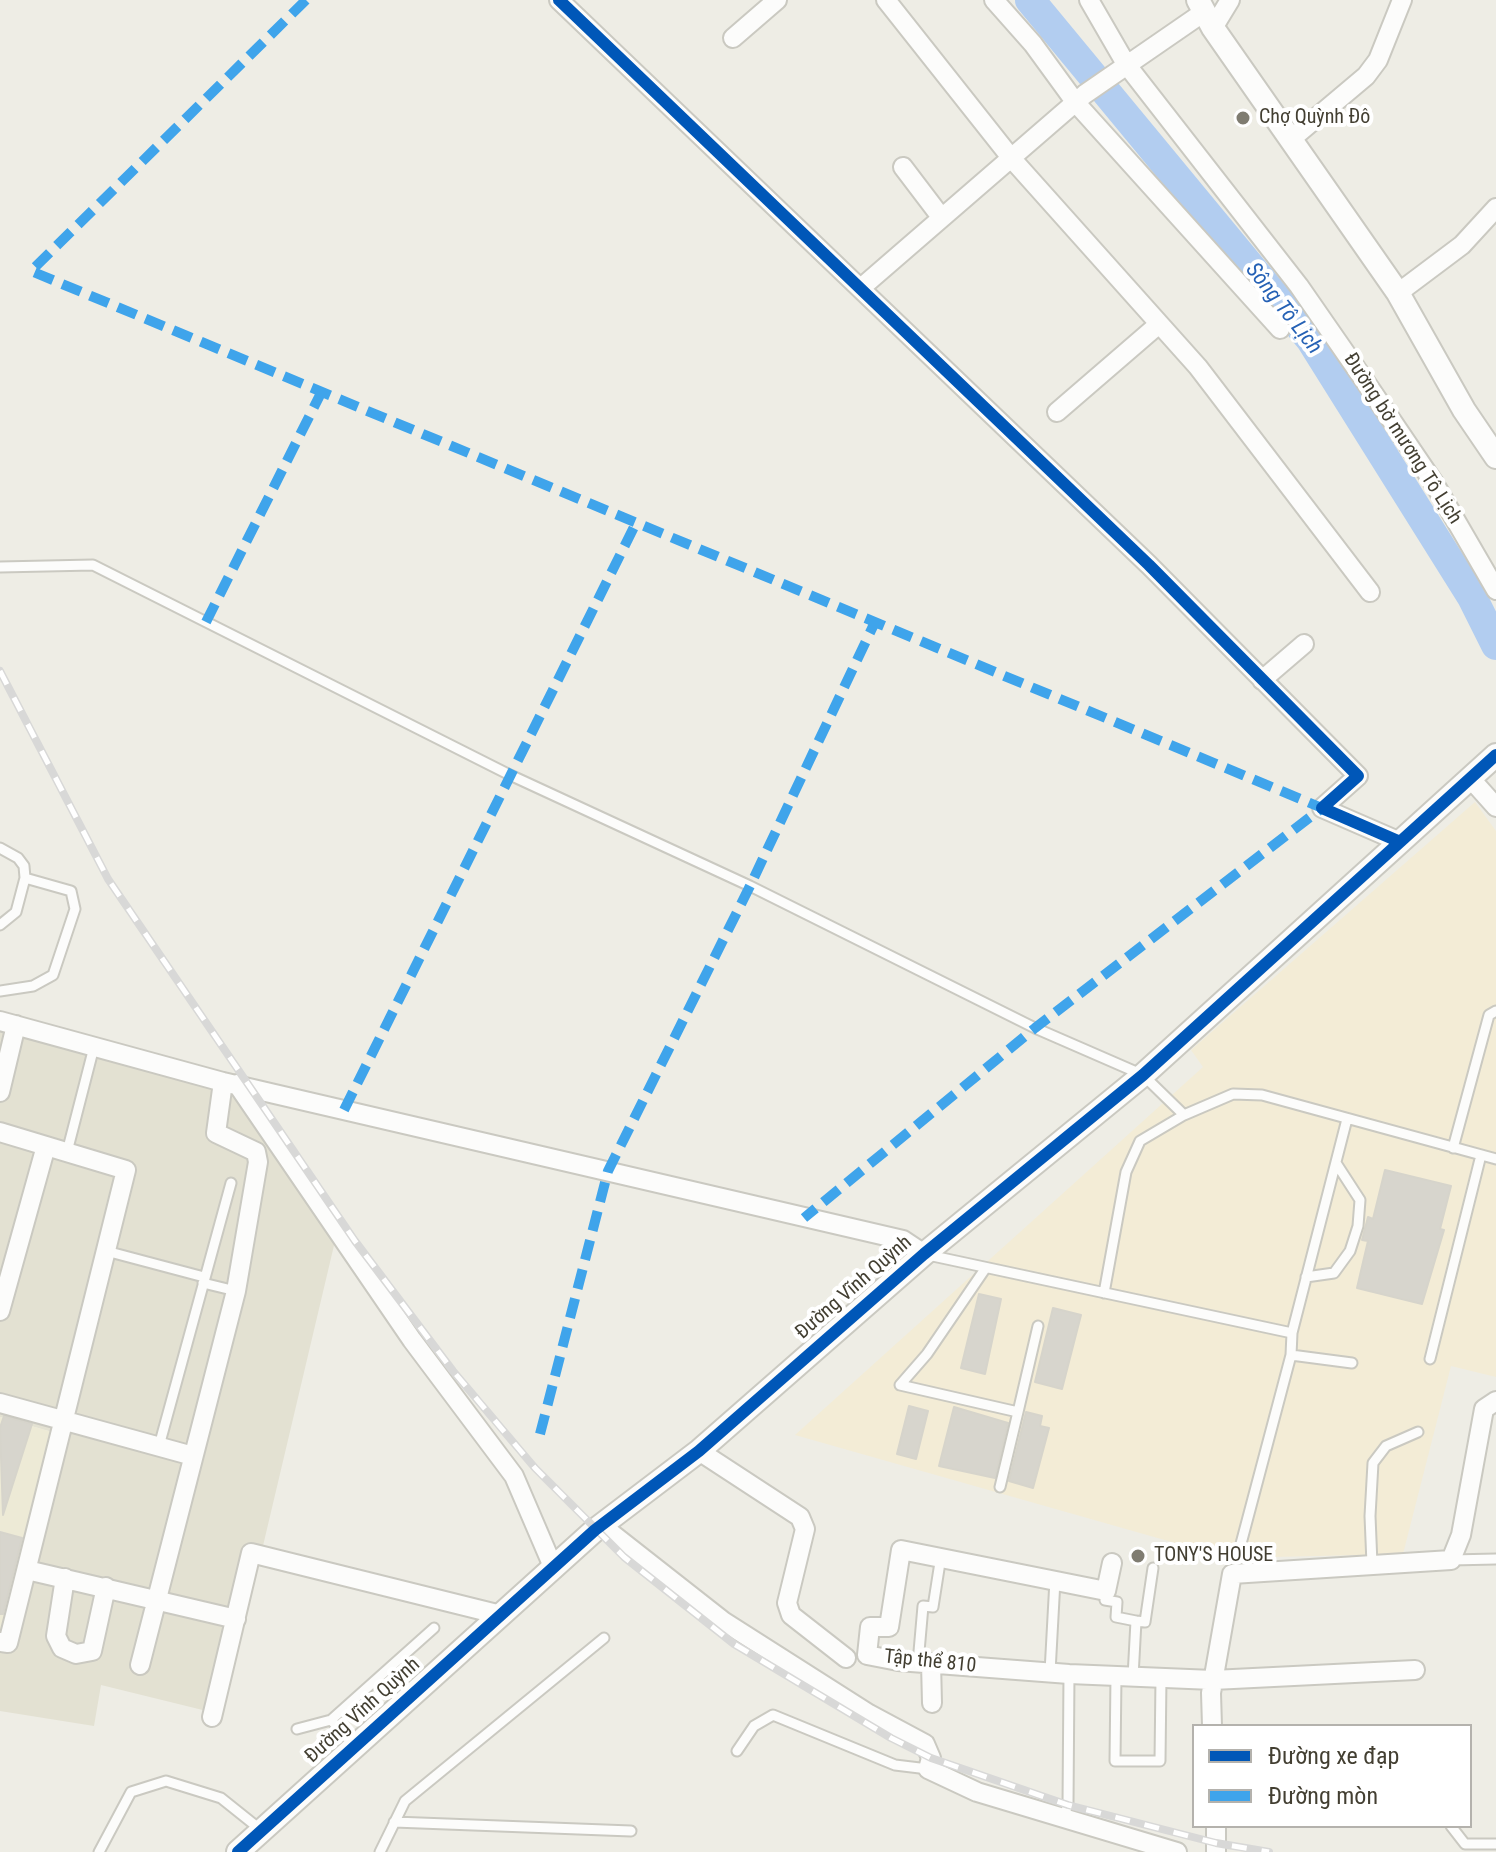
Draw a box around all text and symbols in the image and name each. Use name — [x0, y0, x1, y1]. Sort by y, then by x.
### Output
place label: Chợ Quỳnh Đô — [1259, 106, 1370, 130]
marker: Chợ Quỳnh Đô — [1234, 109, 1252, 127]
water label: Sông Tô Lịch — [1239, 258, 1327, 360]
street label: Đường bờ mương Tô Lịch — [1338, 349, 1466, 529]
street label: Đường Vĩnh Quỳnh — [791, 1231, 917, 1345]
place label: TONY'S HOUSE — [1154, 1544, 1273, 1568]
marker: TONY'S HOUSE — [1129, 1547, 1147, 1565]
street label: Tập thể 810 — [883, 1645, 977, 1679]
street label: Đường Vĩnh Quỳnh — [301, 1653, 425, 1769]
legend — [1192, 1724, 1472, 1828]
text: Đường xe đạp — [1268, 1742, 1399, 1770]
text: Đường mòn — [1268, 1782, 1378, 1810]

